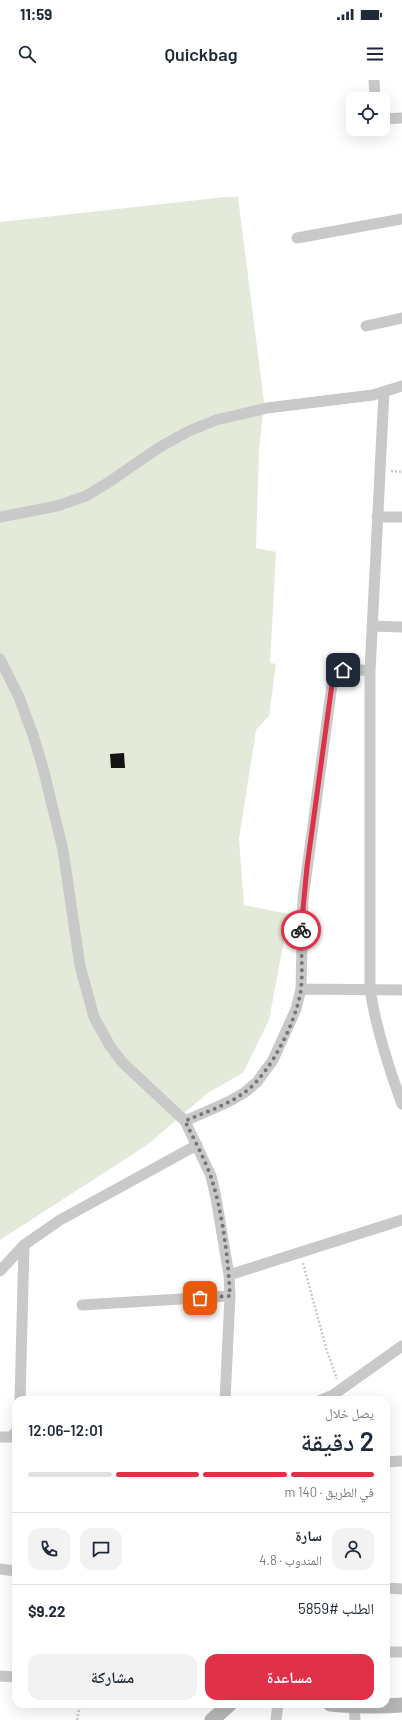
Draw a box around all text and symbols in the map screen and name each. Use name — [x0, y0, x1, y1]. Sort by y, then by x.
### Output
text: 11:59 — [20, 5, 52, 23]
icon: search — [16, 43, 38, 65]
text: Quickbag — [164, 43, 238, 65]
icon: menu — [364, 43, 386, 65]
map controls — [346, 92, 390, 136]
button: locate — [346, 92, 390, 136]
pin — [326, 653, 360, 687]
icon: home — [332, 659, 354, 681]
courier — [281, 910, 321, 950]
icon: bike — [290, 919, 312, 941]
pin — [183, 1281, 217, 1315]
icon: bag — [189, 1287, 211, 1309]
text: يصل خلال — [325, 1405, 374, 1421]
text: 12:01–12:06 — [28, 1421, 103, 1439]
text: 2 دقيقة — [300, 1425, 374, 1456]
text: في الطريق · 140 m — [285, 1484, 374, 1500]
text: سارة — [295, 1526, 322, 1544]
button: phone — [28, 1528, 70, 1570]
button: chat — [80, 1528, 122, 1570]
button: person — [332, 1528, 374, 1570]
text: المندوب · 4.8 — [259, 1552, 322, 1568]
text: الطلب #5859 — [298, 1599, 374, 1617]
text: $9.22 — [28, 1602, 65, 1620]
button: مشاركة — [28, 1654, 197, 1700]
button: مساعدة — [205, 1654, 374, 1700]

